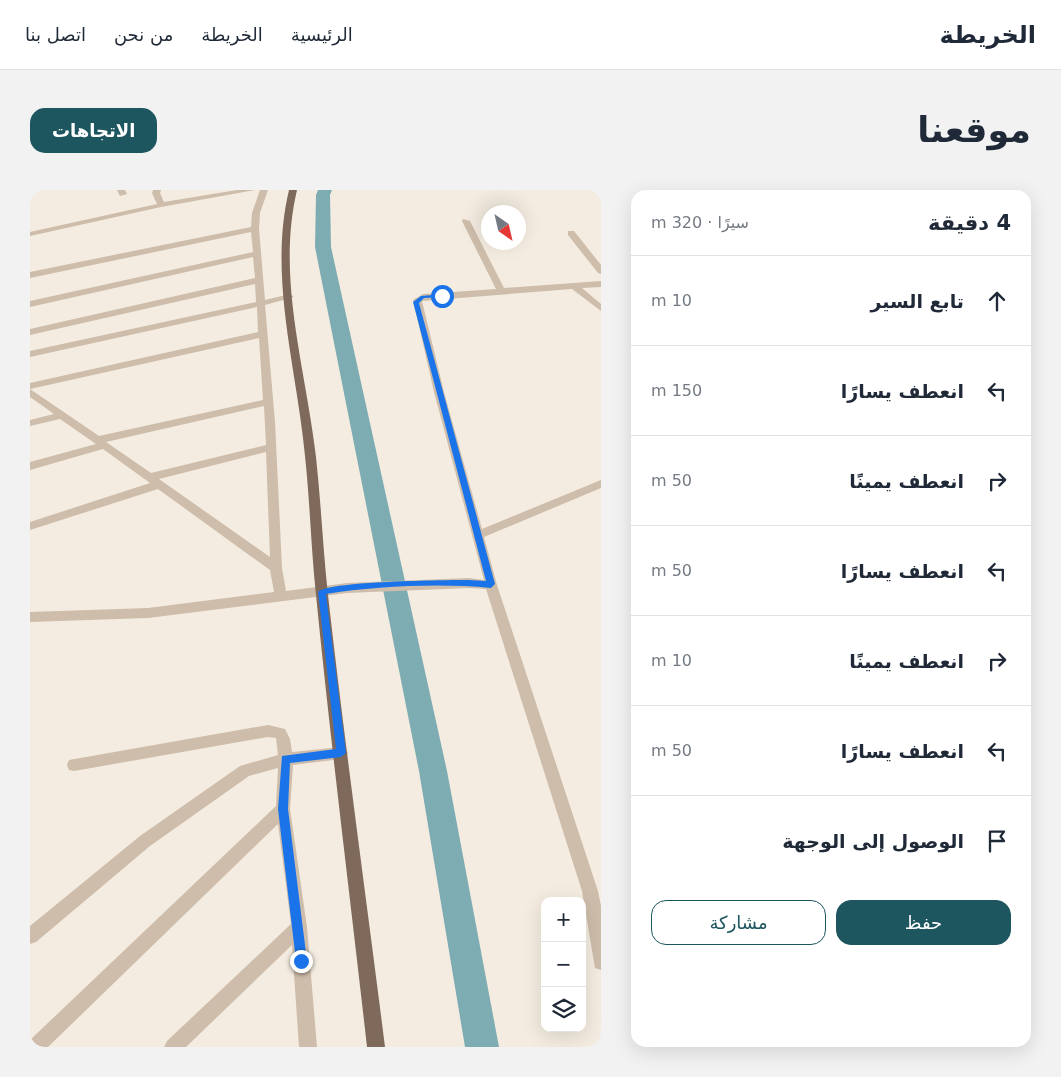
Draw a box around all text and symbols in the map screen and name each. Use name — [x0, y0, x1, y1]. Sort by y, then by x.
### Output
text: الخريطة — [940, 21, 1036, 49]
text: اتصل بنا — [25, 24, 86, 45]
text: من نحن — [114, 24, 173, 45]
text: الخريطة — [201, 24, 263, 45]
text: الرئيسية — [291, 24, 353, 45]
button: الاتجاهات — [30, 108, 157, 153]
text: موقعنا — [917, 110, 1031, 150]
north arrow — [481, 205, 526, 250]
text: 4 دقيقة — [928, 211, 1011, 235]
text: سيرًا · 320 m — [651, 213, 749, 232]
route start — [431, 285, 454, 308]
icon: ahead — [983, 287, 1011, 315]
text: تابع السير — [870, 290, 964, 312]
text: 10 m — [651, 291, 692, 310]
icon: left — [983, 377, 1011, 405]
text: انعطف يسارًا — [841, 380, 964, 402]
text: 150 m — [651, 381, 702, 400]
icon: right — [983, 467, 1011, 495]
text: انعطف يمينًا — [849, 470, 964, 492]
text: 50 m — [651, 471, 692, 490]
icon: left — [983, 557, 1011, 585]
text: انعطف يسارًا — [841, 560, 964, 582]
text: 50 m — [651, 561, 692, 580]
icon: right — [983, 647, 1011, 675]
text: انعطف يمينًا — [849, 650, 964, 672]
text: 10 m — [651, 651, 692, 670]
icon: left — [983, 737, 1011, 765]
text: انعطف يسارًا — [841, 740, 964, 762]
text: 50 m — [651, 741, 692, 760]
icon: arrive — [983, 827, 1011, 855]
text: الوصول إلى الوجهة — [782, 830, 964, 852]
map controls — [541, 897, 586, 1032]
button: + — [541, 897, 586, 942]
button: مشاركة — [651, 900, 826, 945]
button: حفظ — [836, 900, 1011, 945]
button: − — [541, 942, 586, 987]
route end — [290, 950, 313, 973]
button: layers — [541, 987, 586, 1032]

